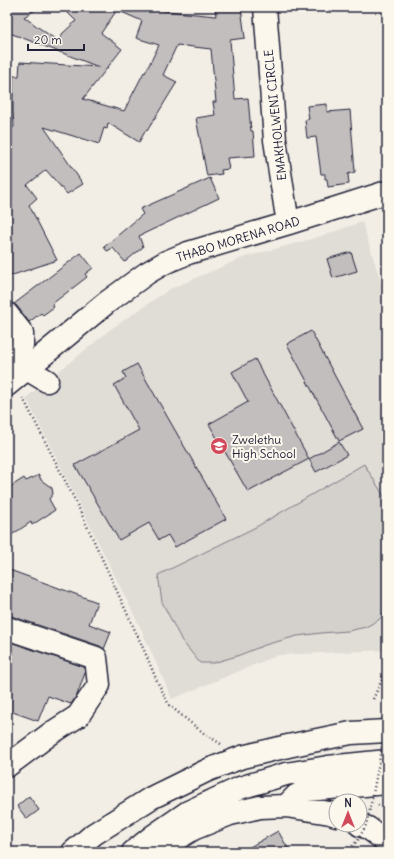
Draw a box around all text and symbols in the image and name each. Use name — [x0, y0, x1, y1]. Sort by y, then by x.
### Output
scale bar — [28, 26, 84, 52]
text: 20 m — [34, 32, 62, 47]
street label: EMAKHOLWENI CIRCLE — [261, 49, 289, 181]
street label: THABO MORENA ROAD — [174, 213, 302, 265]
place label: Zwelethu High School — [232, 432, 296, 461]
school or university icon: Zwelethu High School — [209, 436, 229, 456]
north arrow — [328, 793, 368, 833]
text: N — [344, 796, 352, 810]

